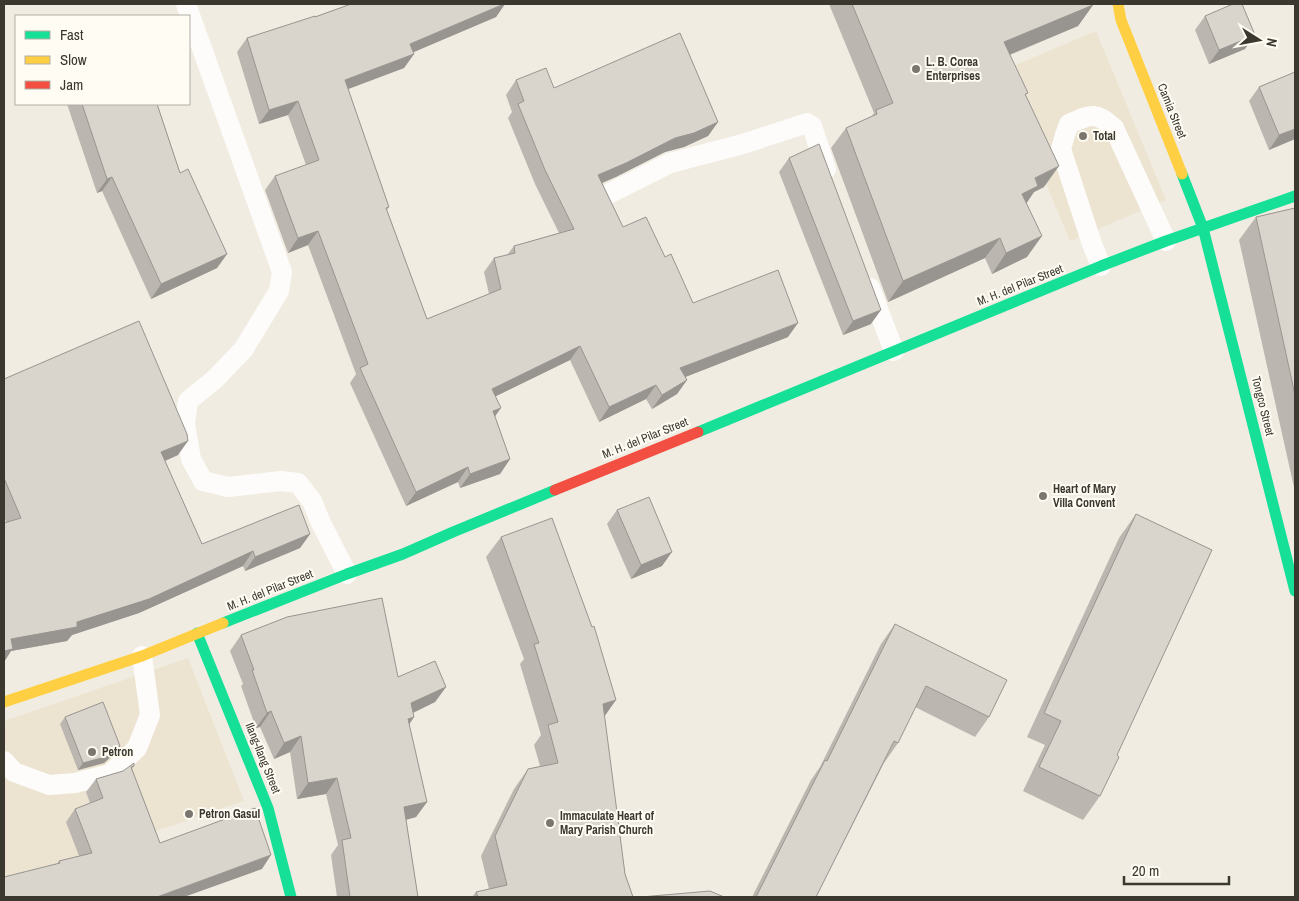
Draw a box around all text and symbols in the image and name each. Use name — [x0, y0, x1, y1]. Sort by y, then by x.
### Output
legend — [15, 15, 190, 105]
north arrow — [1234, 15, 1284, 65]
text: Fast — [60, 24, 84, 45]
text: N — [1262, 37, 1281, 48]
text: Slow — [60, 49, 87, 70]
place label: L. B. Corea Enterprises — [926, 54, 981, 84]
marker: L. B. Corea Enterprises — [910, 63, 922, 75]
text: Jam — [60, 74, 83, 95]
street label: Camia Street — [1154, 81, 1190, 141]
place label: Total — [1093, 128, 1116, 144]
marker: Total — [1077, 130, 1089, 142]
street label: M. H. del Pilar Street — [975, 260, 1066, 310]
street label: Tongco Street — [1248, 375, 1278, 438]
street label: M. H. del Pilar Street — [600, 413, 691, 463]
place label: Heart of Mary Villa Convent — [1053, 481, 1116, 511]
marker: Heart of Mary Villa Convent — [1037, 490, 1049, 502]
street label: M. H. del Pilar Street — [225, 565, 316, 615]
street label: Ilang-Ilang Street — [242, 720, 285, 796]
place label: Petron — [102, 744, 133, 760]
marker: Petron — [86, 746, 98, 758]
place label: Petron Gasul — [199, 806, 261, 822]
marker: Petron Gasul — [183, 808, 195, 820]
place label: Immaculate Heart of Mary Parish Church — [560, 808, 655, 838]
marker: Immaculate Heart of Mary Parish Church — [544, 817, 556, 829]
scale bar — [1124, 854, 1229, 886]
text: 20 m — [1132, 860, 1159, 881]

